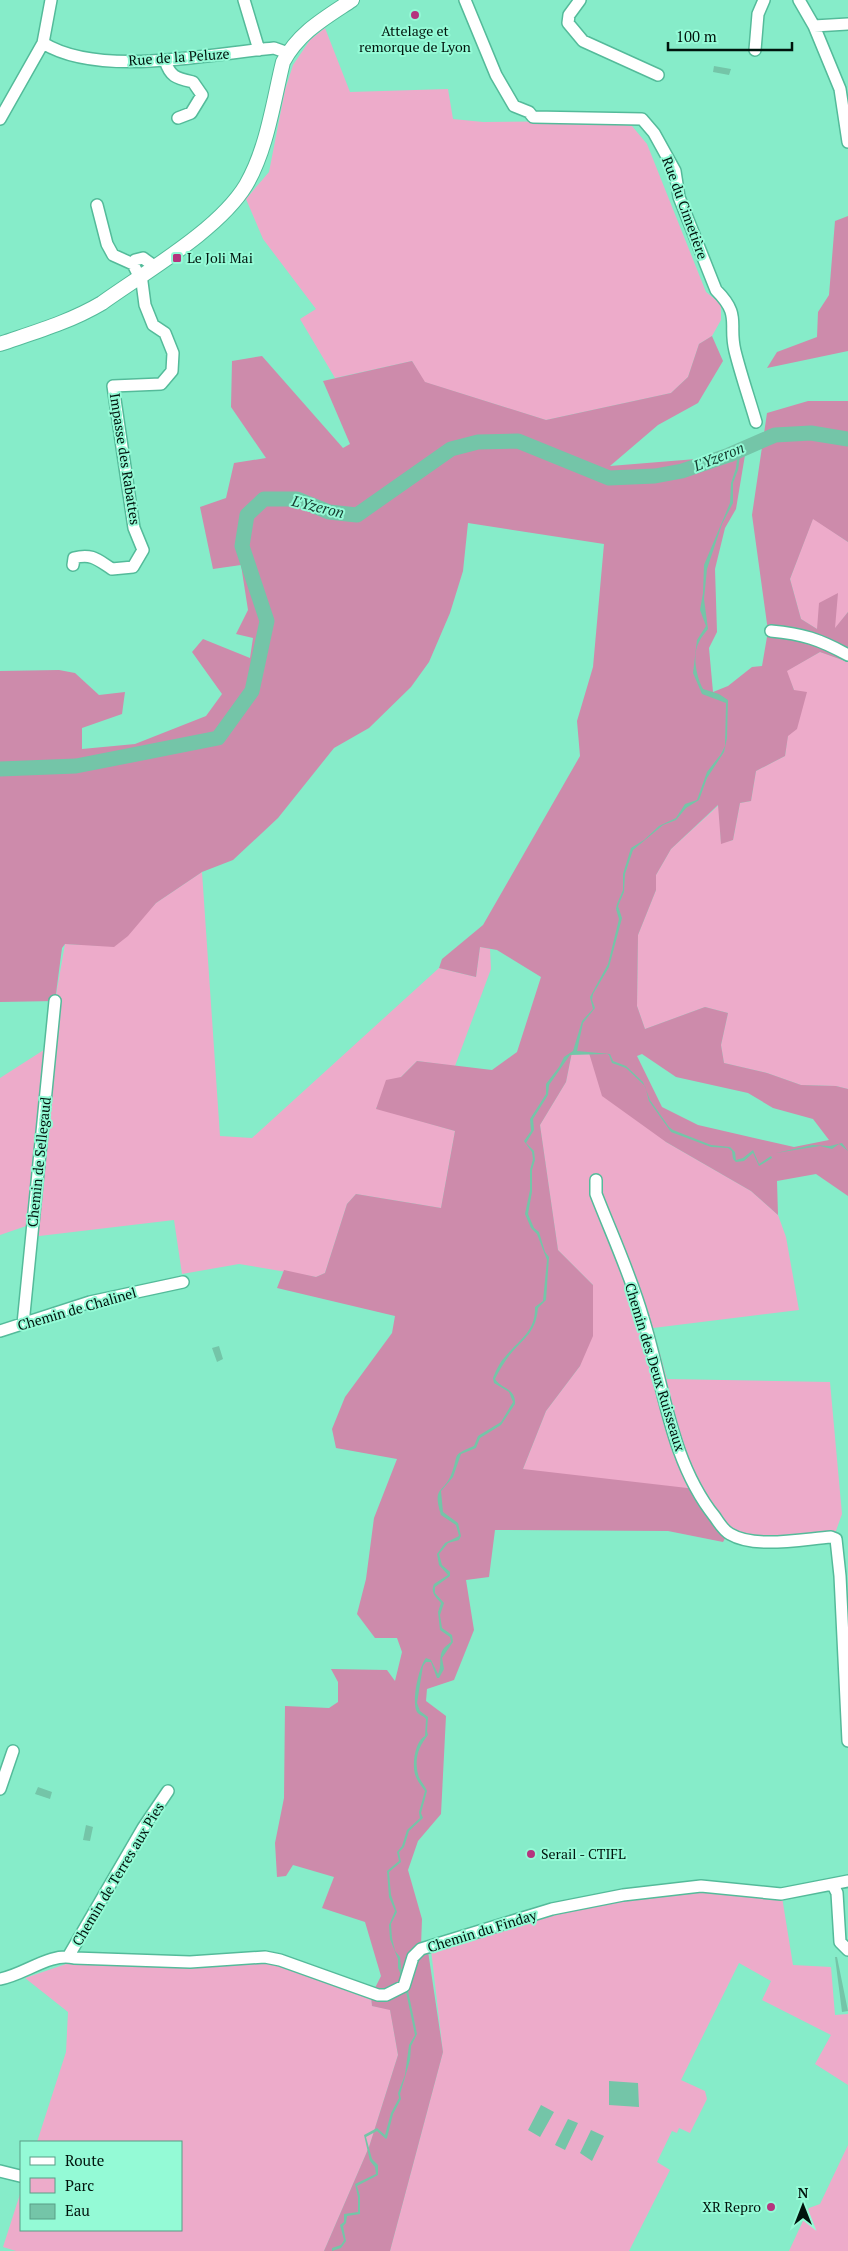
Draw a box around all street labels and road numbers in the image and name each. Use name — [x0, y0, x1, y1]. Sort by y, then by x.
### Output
street label: Rue de la Peluze — [128, 43, 230, 70]
street label: Rue du Cimetière — [658, 154, 713, 262]
street label: Impasse des Rabattes — [106, 392, 145, 526]
street label: Chemin de Sellegaud — [22, 1096, 55, 1228]
street label: Chemin des Deux Ruisseaux — [621, 1280, 690, 1454]
street label: Chemin de Chalinel — [15, 1282, 139, 1335]
street label: Chemin de Terres aux Pies — [67, 1799, 168, 1949]
street label: Chemin du Finday — [425, 1905, 540, 1956]

